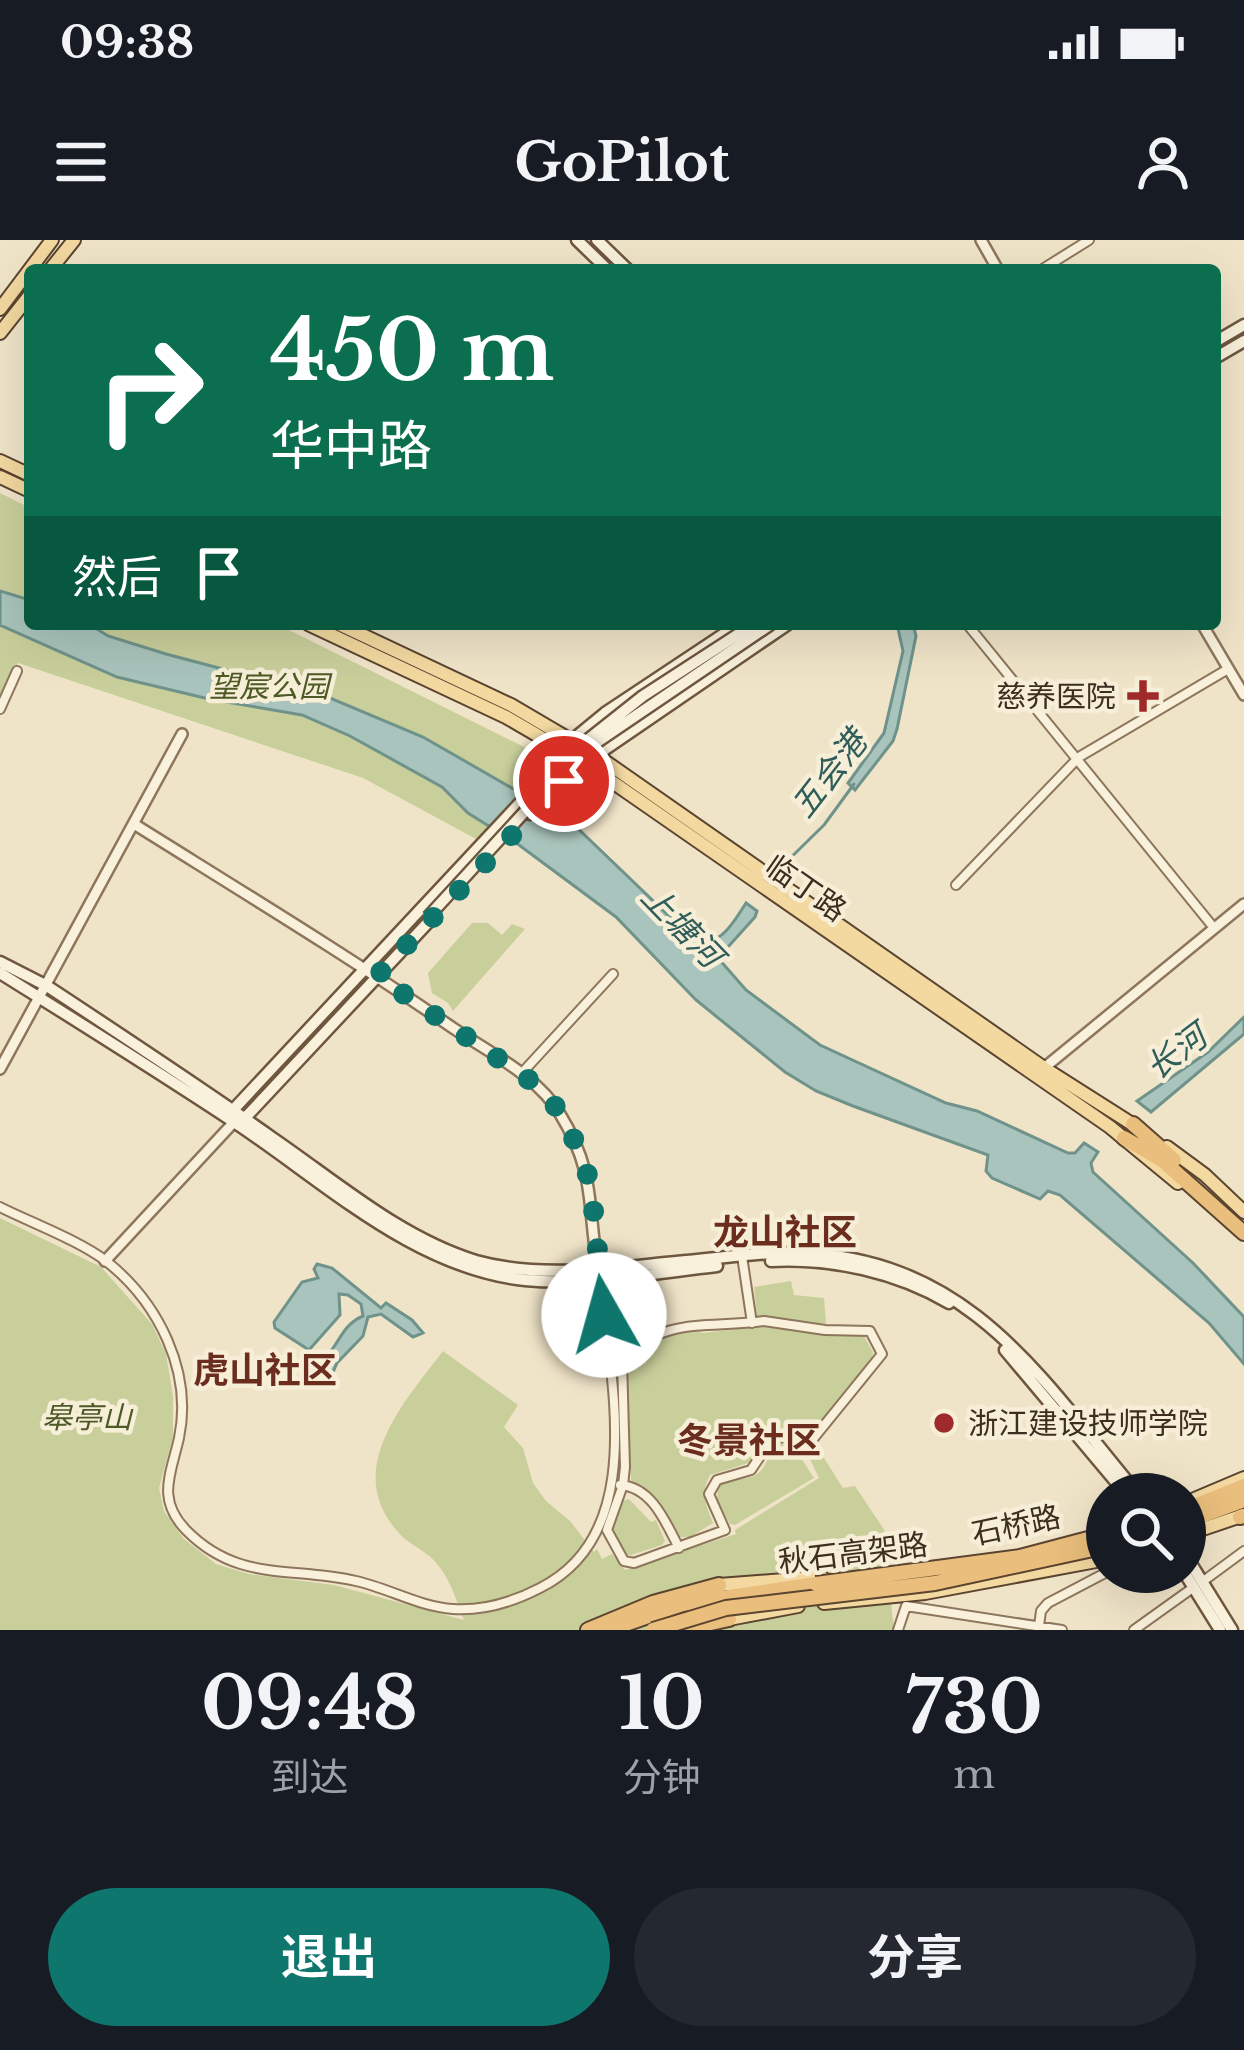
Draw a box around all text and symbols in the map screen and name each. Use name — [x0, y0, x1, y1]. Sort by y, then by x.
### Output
text: 09:38 — [60, 14, 194, 70]
icon: menu — [48, 129, 114, 195]
text: GoPilot — [514, 129, 730, 196]
icon: person — [1130, 129, 1196, 195]
text: 450 m — [270, 299, 554, 403]
icon: right — [72, 312, 228, 468]
text: 华中路 — [270, 413, 432, 480]
icon: arrive — [186, 540, 252, 606]
text: 然后 — [72, 549, 162, 605]
park label: 望宸公园 — [209, 668, 333, 705]
place label: 慈养医院 — [996, 678, 1116, 715]
marker: 慈养医院 — [1127, 680, 1159, 712]
water label: 五会港 — [782, 719, 878, 826]
pin — [513, 730, 615, 832]
icon: arrive — [531, 748, 597, 814]
street label: 临丁路 — [759, 847, 853, 929]
water label: 上塘河 — [633, 876, 735, 980]
water label: 长河 — [1137, 1012, 1219, 1088]
district label: 龙山社区 — [713, 1210, 857, 1255]
position arrow — [541, 1252, 667, 1378]
district label: 虎山社区 — [193, 1348, 337, 1393]
park label: 皋亭山 — [42, 1399, 134, 1436]
place label: 浙江建设技师学院 — [968, 1405, 1208, 1442]
marker: 浙江建设技师学院 — [931, 1410, 957, 1436]
district label: 冬景社区 — [677, 1418, 821, 1463]
map controls — [1086, 1473, 1206, 1593]
button: search — [1086, 1473, 1206, 1593]
street label: 石桥路 — [968, 1498, 1064, 1552]
street label: 秋石高架路 — [776, 1525, 930, 1581]
text: 09:48 — [201, 1659, 418, 1748]
text: 10 — [619, 1659, 705, 1748]
text: 730 — [906, 1663, 1043, 1752]
text: m — [953, 1750, 995, 1799]
text: 到达 — [270, 1753, 348, 1802]
text: 分钟 — [623, 1753, 701, 1802]
button: 退出 — [48, 1888, 610, 2026]
button: 分享 — [634, 1888, 1196, 2026]

